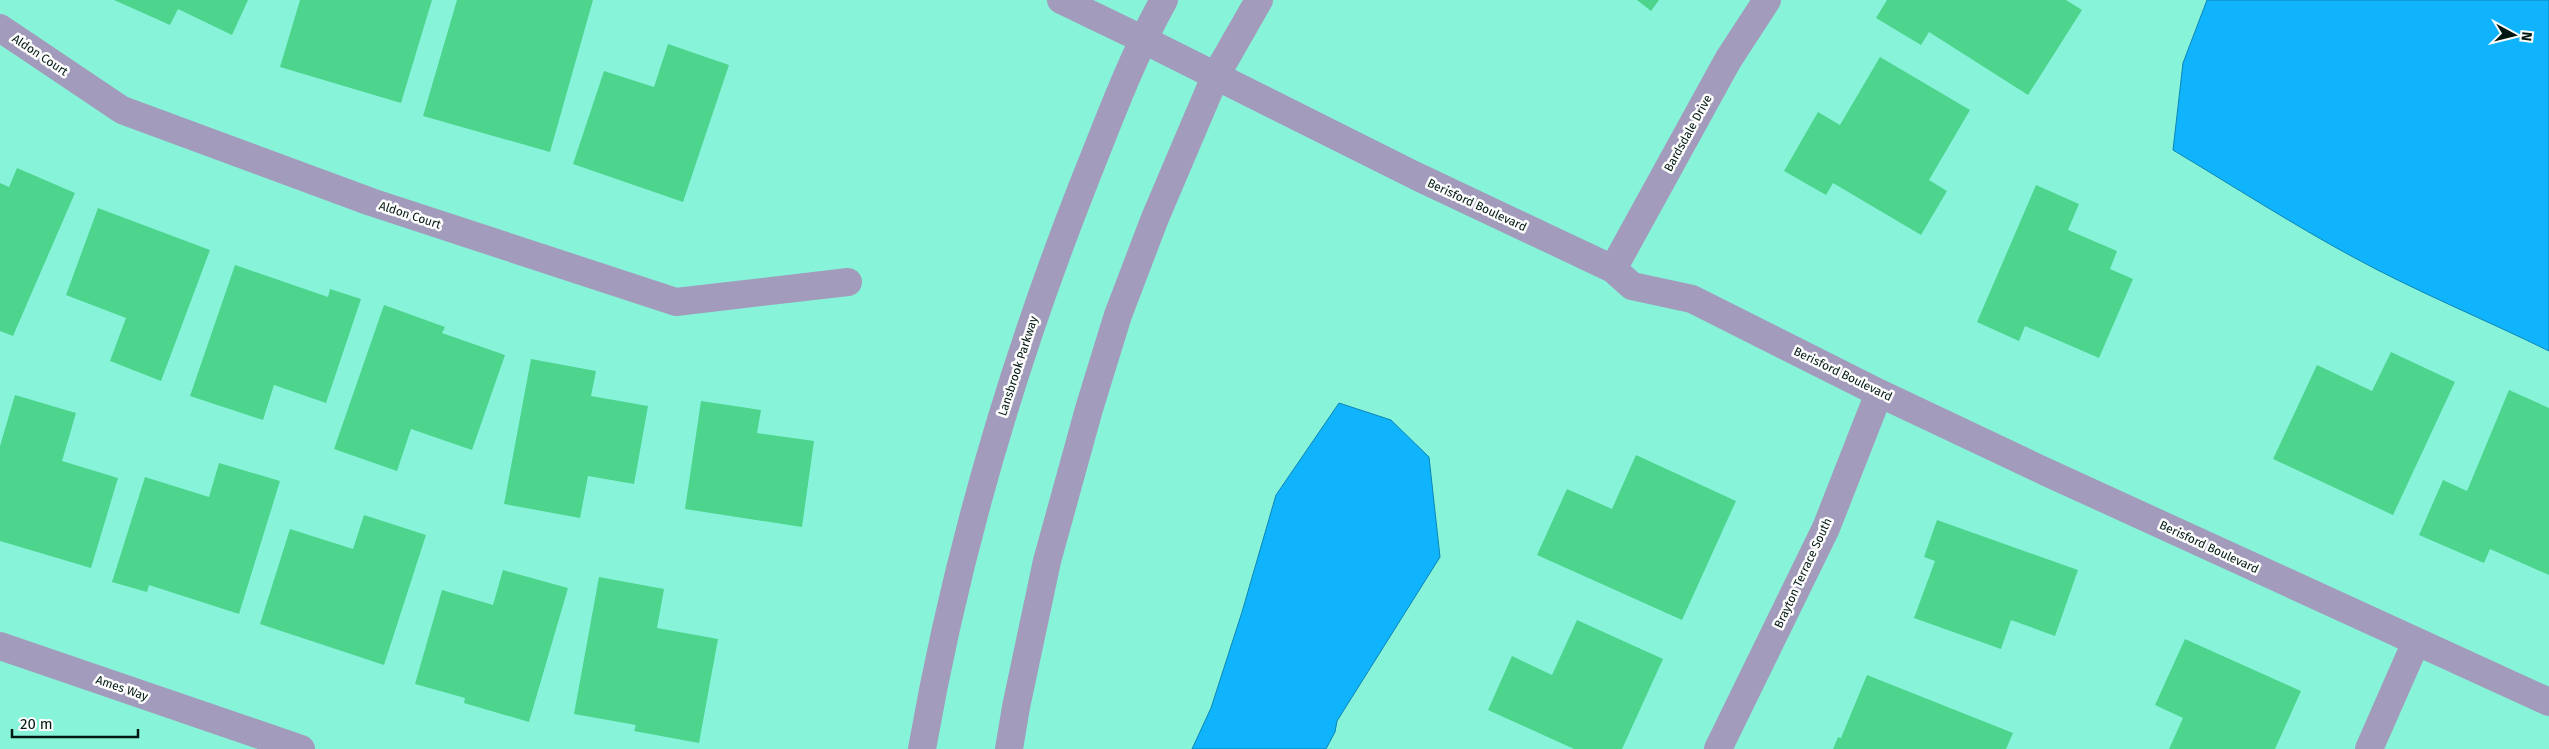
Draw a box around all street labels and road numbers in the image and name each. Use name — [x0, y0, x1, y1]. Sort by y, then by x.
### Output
street label: Aldon Court — [9, 31, 71, 79]
street label: Bardsdale Drive — [1661, 92, 1715, 174]
street label: Berisford Boulevard — [1425, 176, 1529, 234]
street label: Aldon Court — [377, 198, 443, 232]
street label: Lansbrook Parkway — [995, 314, 1041, 418]
street label: Berisford Boulevard — [1791, 344, 1895, 404]
street label: Brayton Terrace South — [1771, 516, 1835, 630]
street label: Berisford Boulevard — [2157, 518, 2261, 576]
street label: Ames Way — [94, 673, 150, 703]

